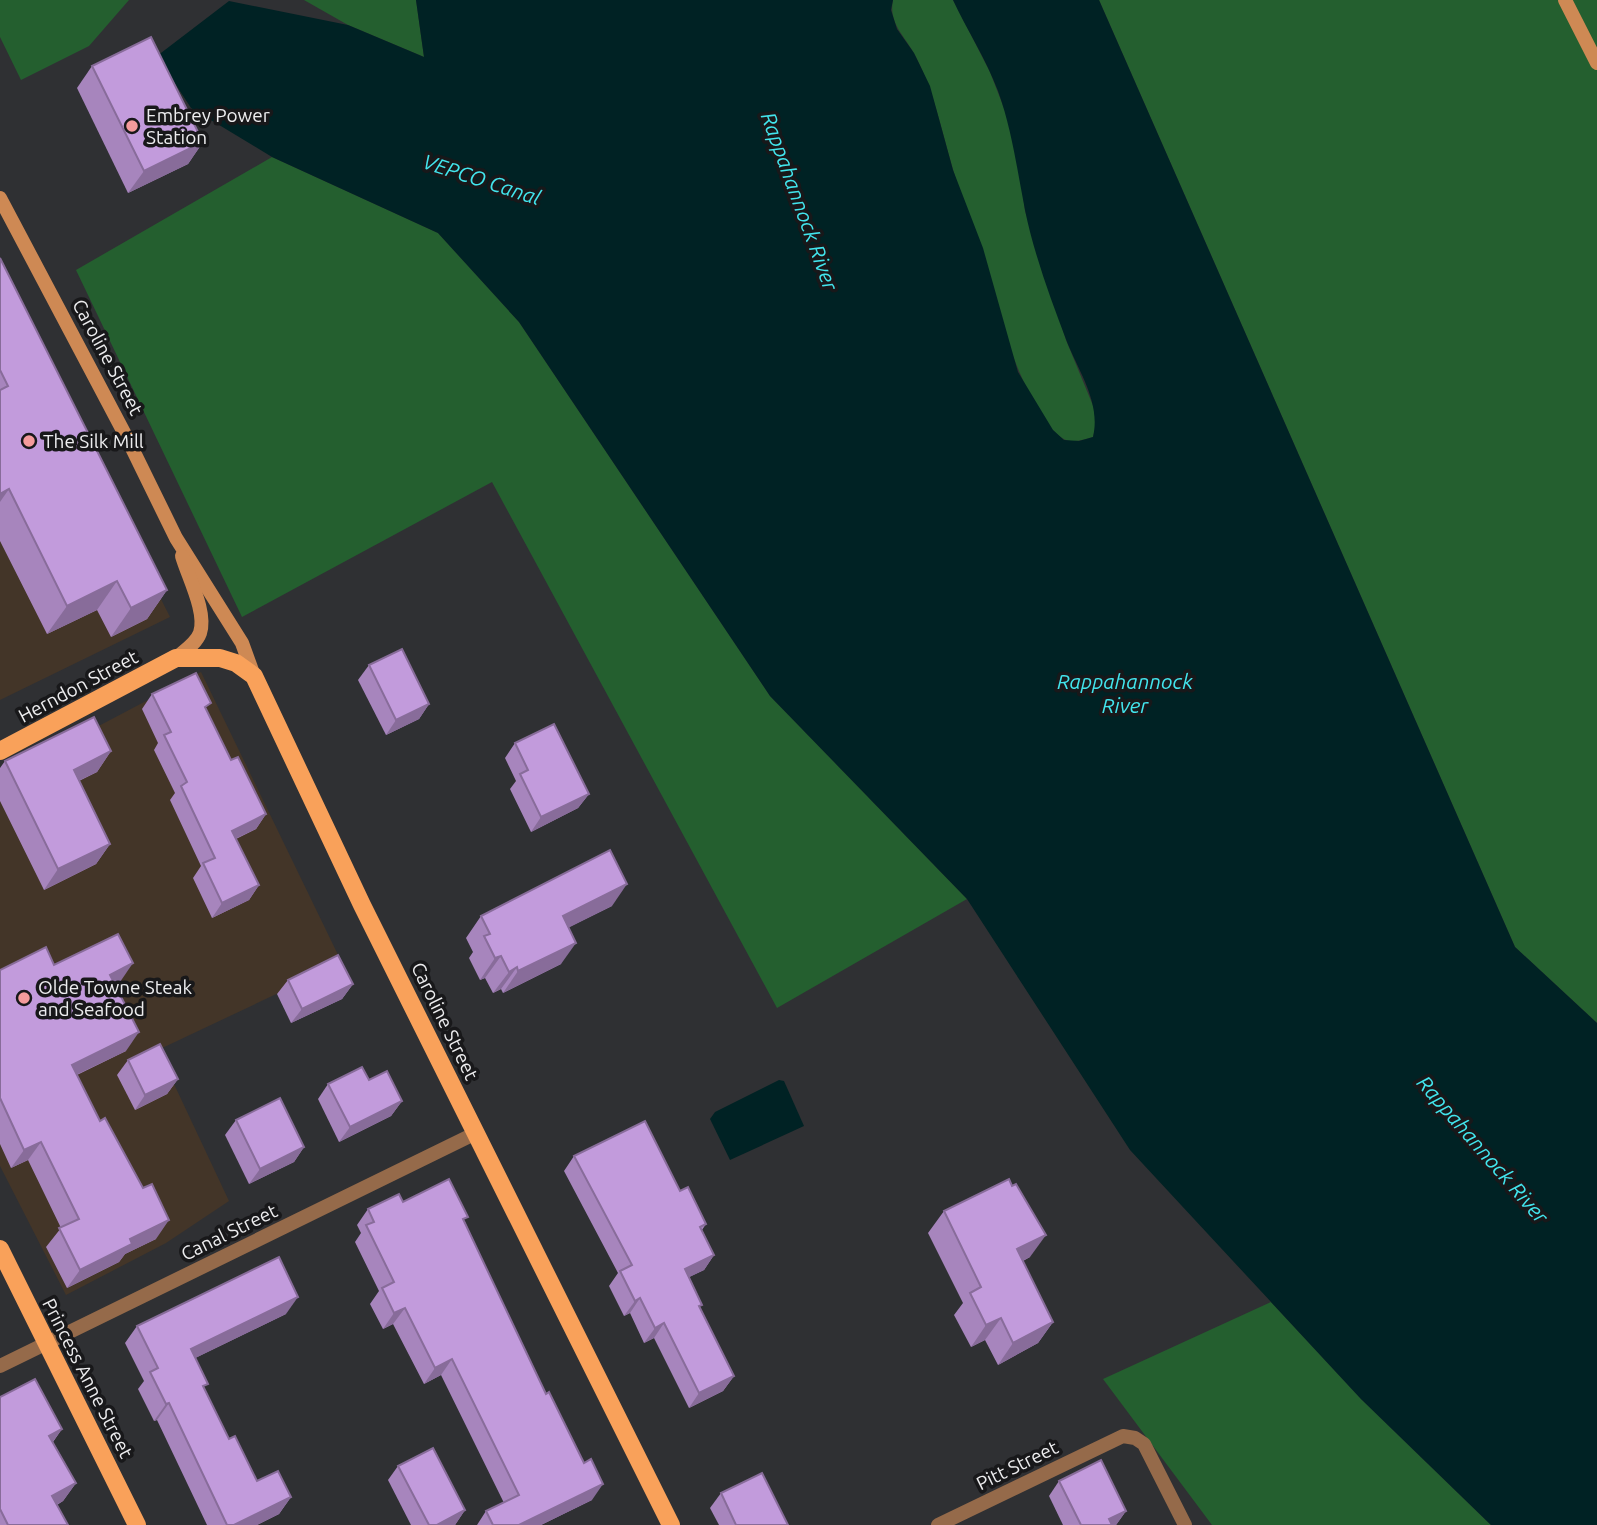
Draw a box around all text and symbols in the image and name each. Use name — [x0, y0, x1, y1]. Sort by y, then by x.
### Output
place label: Embrey Power Station — [146, 104, 270, 148]
water label: Rappahannock River — [757, 109, 844, 294]
marker: Embrey Power Station — [124, 118, 140, 134]
water label: VEPCO Canal — [420, 149, 544, 209]
street label: Caroline Street — [68, 295, 148, 419]
place label: The Silk Mill — [43, 430, 144, 452]
marker: The Silk Mill — [21, 433, 37, 449]
street label: Herndon Street — [14, 645, 142, 727]
water label: Rappahannock River — [1057, 669, 1193, 717]
street label: Caroline Street — [407, 959, 483, 1084]
place label: Olde Towne Steak and Seafood — [38, 976, 192, 1020]
marker: Olde Towne Steak and Seafood — [16, 990, 32, 1006]
water label: Rappahannock River — [1412, 1070, 1554, 1228]
street label: Canal Street — [177, 1199, 281, 1265]
street label: Princess Anne Street — [38, 1295, 138, 1462]
street label: Pitt Street — [972, 1436, 1062, 1494]

